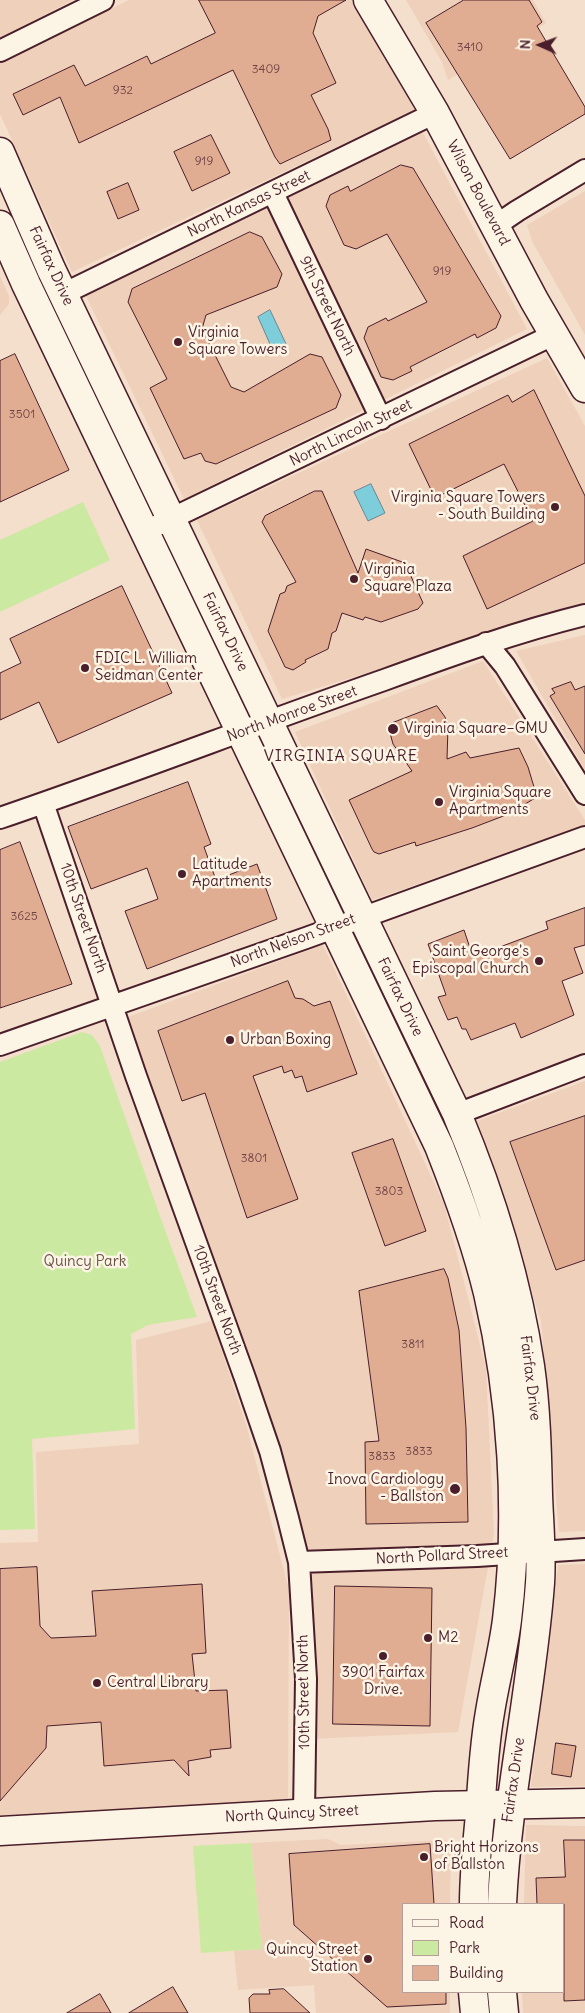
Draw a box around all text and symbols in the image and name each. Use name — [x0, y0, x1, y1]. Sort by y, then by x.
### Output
north arrow — [515, 20, 565, 70]
text: N — [516, 39, 534, 50]
house number: 3410 — [457, 41, 483, 55]
house number: 3409 — [252, 63, 280, 77]
house number: 932 — [113, 84, 133, 98]
street label: Wilson Boulevard — [443, 137, 513, 249]
house number: 919 — [195, 155, 213, 169]
street label: North Kansas Street — [185, 166, 313, 242]
street label: Fairfax Drive — [25, 223, 77, 309]
street label: 9th Street North — [295, 254, 359, 358]
house number: 919 — [433, 265, 451, 279]
place label: Virginia Square Towers — [188, 324, 287, 359]
marker: Virginia Square Towers — [172, 336, 184, 348]
street label: North Lincoln Street — [287, 396, 415, 470]
house number: 3501 — [9, 408, 35, 422]
place label: Virginia Square Towers - South Building — [391, 489, 545, 524]
marker: Virginia Square Towers - South Building — [549, 501, 561, 513]
place label: Virginia Square Plaza — [364, 561, 452, 596]
marker: Virginia Square Plaza — [348, 573, 360, 585]
street label: Fairfax Drive — [198, 590, 252, 674]
place label: FDIC L. William Seidman Center — [95, 650, 203, 685]
marker: FDIC L. William Seidman Center — [79, 662, 91, 674]
street label: North Monroe Street — [224, 682, 360, 746]
place label: Virginia Square–GMU — [404, 720, 548, 738]
marker: Virginia Square–GMU — [386, 722, 400, 736]
district label: VIRGINIA SQUARE — [262, 746, 420, 766]
place label: Virginia Square Apartments — [449, 784, 551, 819]
marker: Virginia Square Apartments — [433, 796, 445, 808]
place label: Latitude Apartments — [192, 856, 272, 891]
street label: 10th Street North — [56, 861, 110, 975]
marker: Latitude Apartments — [176, 868, 188, 880]
house number: 3625 — [10, 910, 38, 924]
street label: North Nelson Street — [228, 910, 358, 972]
place label: Saint George's Episcopal Church — [412, 943, 529, 978]
street label: Fairfax Drive — [373, 955, 427, 1039]
marker: Saint George's Episcopal Church — [533, 955, 545, 967]
place label: Urban Boxing — [240, 1031, 331, 1049]
marker: Urban Boxing — [224, 1034, 236, 1046]
house number: 3801 — [241, 1152, 267, 1166]
house number: 3803 — [375, 1185, 403, 1199]
street label: 10th Street North — [189, 1243, 245, 1357]
park label: Quincy Park — [44, 1253, 126, 1271]
street label: Fairfax Drive — [516, 1334, 544, 1422]
house number: 3811 — [401, 1338, 425, 1352]
house number: 3833 — [405, 1445, 433, 1459]
house number: 3833 — [368, 1450, 396, 1464]
place label: Inova Cardiology - Ballston — [328, 1471, 444, 1506]
marker: Inova Cardiology - Ballston — [448, 1482, 462, 1496]
street label: North Pollard Street — [375, 1544, 509, 1568]
place label: M2 — [438, 1629, 458, 1647]
marker: M2 — [422, 1632, 434, 1644]
street label: 10th Street North — [294, 1634, 314, 1750]
marker: 3901 Fairfax Drive. — [377, 1650, 389, 1662]
place label: 3901 Fairfax Drive. — [341, 1664, 425, 1699]
place label: Central Library — [107, 1674, 209, 1692]
marker: Central Library — [91, 1677, 103, 1689]
street label: Fairfax Drive — [499, 1736, 529, 1824]
street label: North Quincy Street — [225, 1802, 359, 1826]
place label: Bright Horizons of Ballston — [434, 1839, 538, 1874]
marker: Bright Horizons of Ballston — [418, 1851, 430, 1863]
legend — [402, 1903, 565, 1993]
text: Road — [449, 1913, 484, 1932]
text: Park — [449, 1938, 480, 1957]
place label: Quincy Street Station — [266, 1941, 358, 1976]
marker: Quincy Street Station — [362, 1953, 374, 1965]
text: Building — [449, 1963, 504, 1982]

